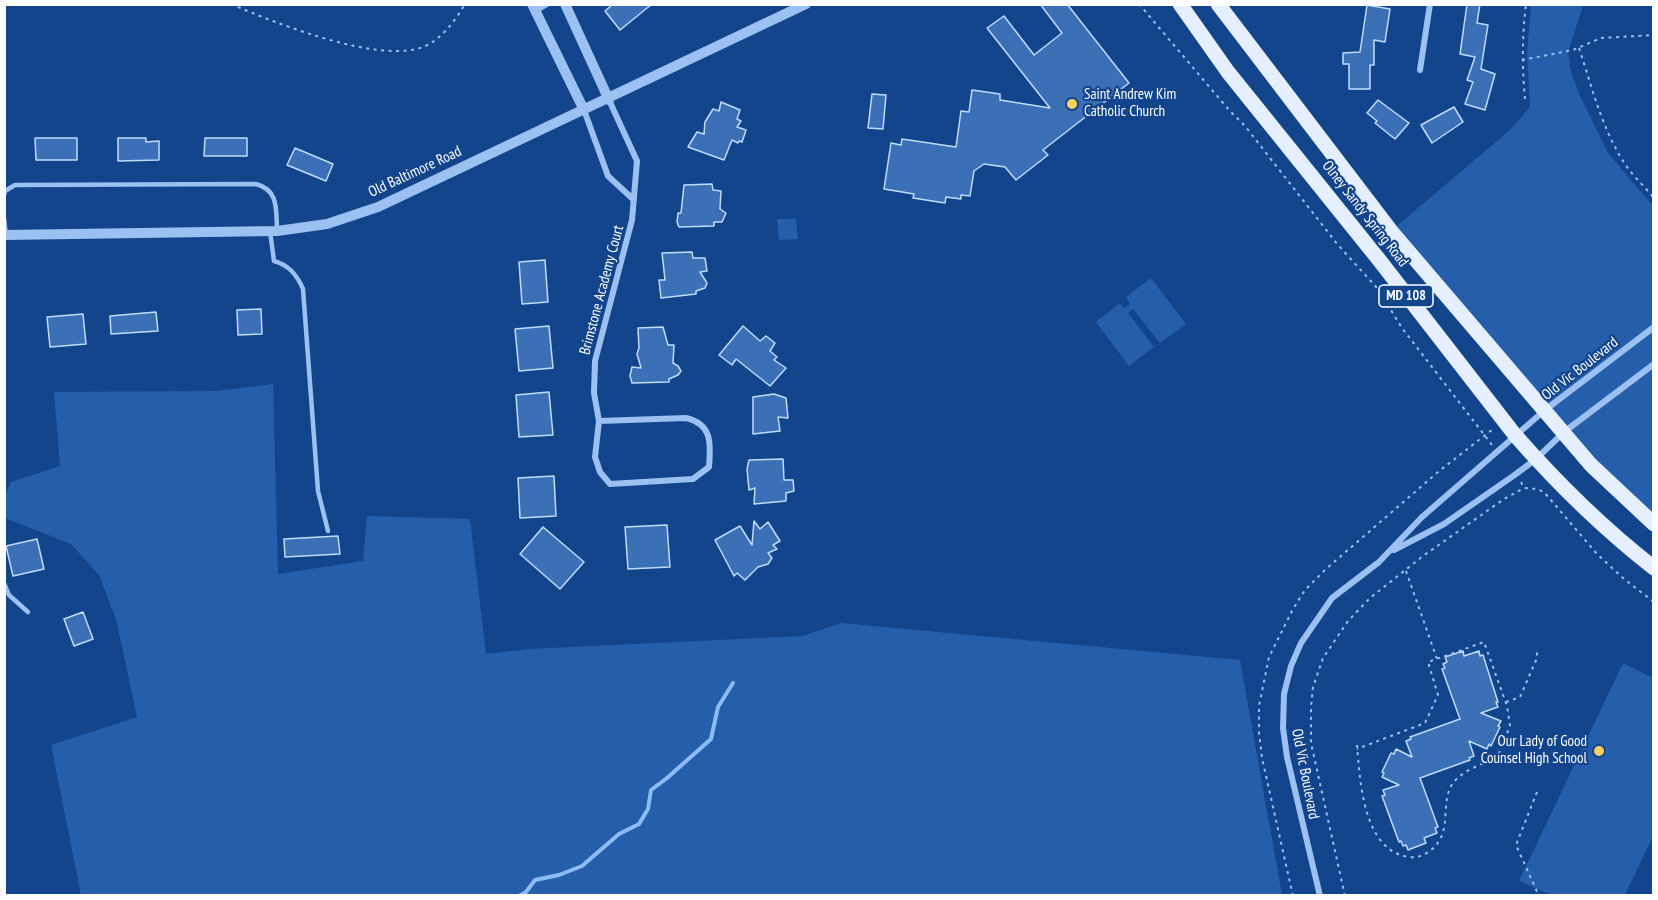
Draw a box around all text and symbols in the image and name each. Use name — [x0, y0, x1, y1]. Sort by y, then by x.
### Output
place label: Saint Andrew Kim Catholic Church — [1084, 86, 1176, 121]
marker: Saint Andrew Kim Catholic Church — [1065, 97, 1079, 111]
street label: Old Baltimore Road — [366, 143, 464, 201]
street label: Olney Sandy Spring Road — [1318, 157, 1412, 271]
street label: Brimstone Academy Court — [576, 223, 628, 357]
road number: MD 108 — [1379, 285, 1433, 307]
street label: Old Vic Boulevard — [1538, 334, 1622, 404]
street label: Old Vic Boulevard — [1287, 727, 1323, 821]
place label: Our Lady of Good Counsel High School — [1481, 733, 1587, 768]
marker: Our Lady of Good Counsel High School — [1592, 744, 1606, 758]

